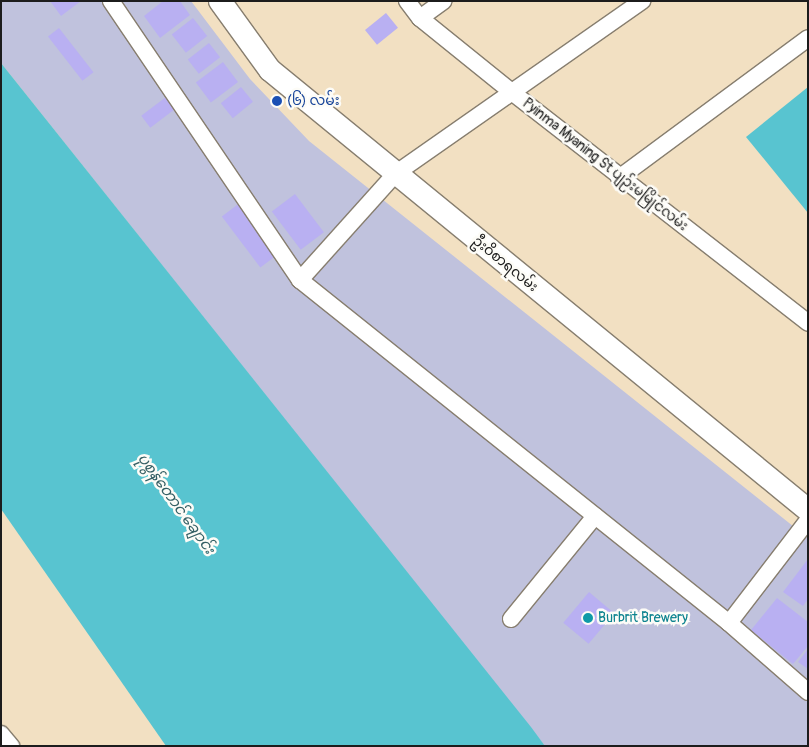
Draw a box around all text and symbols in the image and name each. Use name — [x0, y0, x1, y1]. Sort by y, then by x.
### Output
place label: (၆) လမ်း — [287, 93, 340, 109]
marker: (၆) လမ်း — [271, 95, 283, 107]
street label: Pyinma Myaning St ပျဉ်းမမြိုင်လမ်း — [519, 95, 691, 235]
street label: ဦးဝိစာရလမ်း — [469, 233, 541, 295]
water label: ပုစွန်တောင် ချောင်း — [134, 450, 218, 558]
place label: Burbrit Brewery — [598, 610, 688, 626]
marker: Burbrit Brewery — [582, 612, 594, 624]

